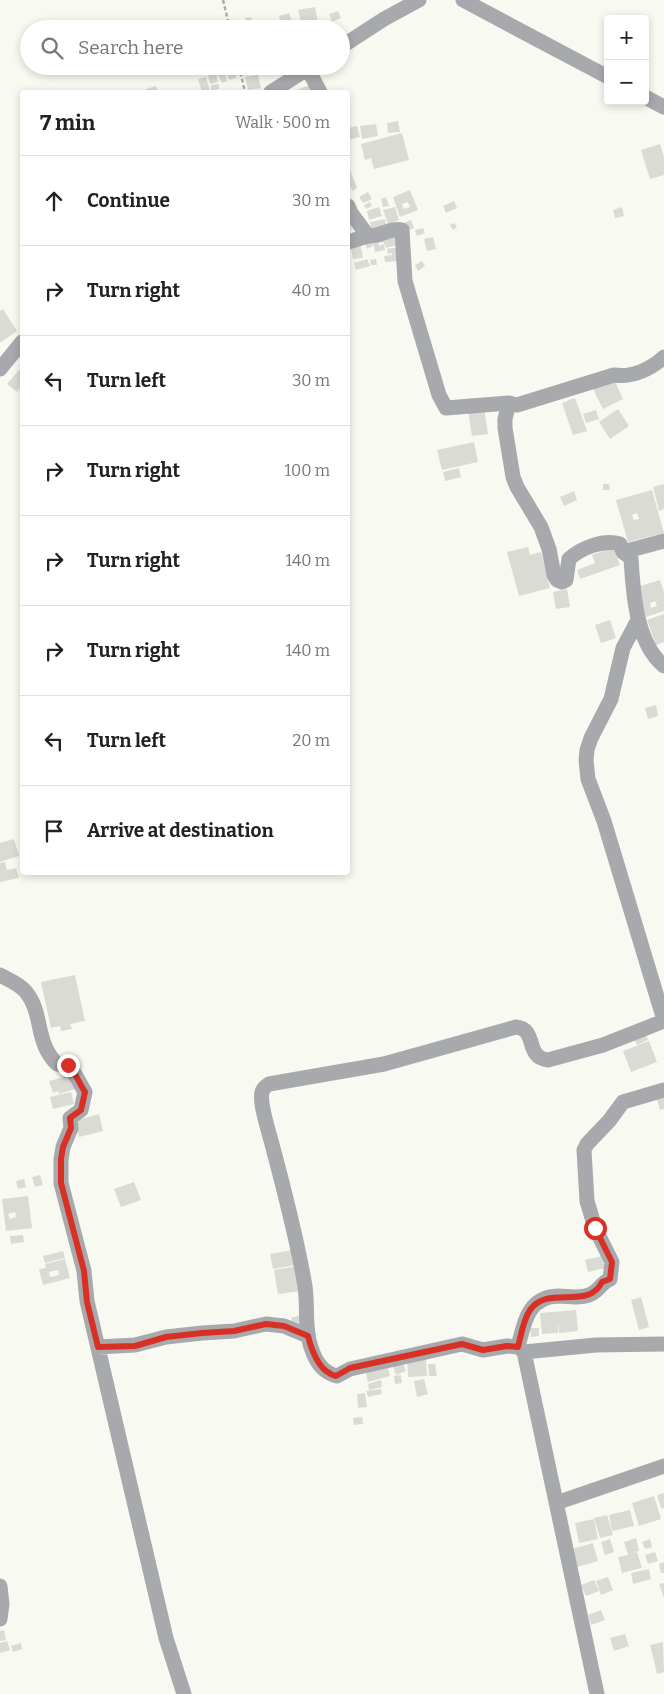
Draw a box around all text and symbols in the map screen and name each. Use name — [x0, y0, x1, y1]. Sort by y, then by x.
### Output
map controls — [604, 15, 649, 105]
button: + — [604, 15, 649, 60]
search box — [20, 20, 350, 75]
icon: search — [38, 34, 66, 62]
text: Search here — [78, 36, 183, 59]
button: − — [604, 60, 649, 105]
text: 7 min — [40, 110, 95, 136]
text: Walk · 500 m — [235, 113, 330, 132]
icon: ahead — [40, 187, 68, 215]
text: Continue — [87, 189, 170, 212]
text: 30 m — [292, 191, 330, 210]
icon: right — [40, 277, 68, 305]
text: Turn right — [87, 279, 180, 302]
text: 40 m — [292, 281, 330, 300]
icon: left — [40, 367, 68, 395]
text: Turn left — [87, 369, 166, 392]
text: 30 m — [292, 371, 330, 390]
icon: right — [40, 457, 68, 485]
text: Turn right — [87, 459, 180, 482]
text: 100 m — [285, 461, 330, 480]
icon: right — [40, 547, 68, 575]
text: Turn right — [87, 549, 180, 572]
text: 140 m — [285, 551, 330, 570]
icon: right — [40, 637, 68, 665]
text: Turn right — [87, 639, 180, 662]
text: 140 m — [285, 641, 330, 660]
icon: left — [40, 727, 68, 755]
text: Turn left — [87, 729, 166, 752]
text: 20 m — [293, 731, 330, 750]
icon: arrive — [40, 817, 68, 845]
text: Arrive at destination — [87, 819, 274, 842]
route end — [57, 1054, 80, 1077]
route start — [584, 1217, 607, 1240]

